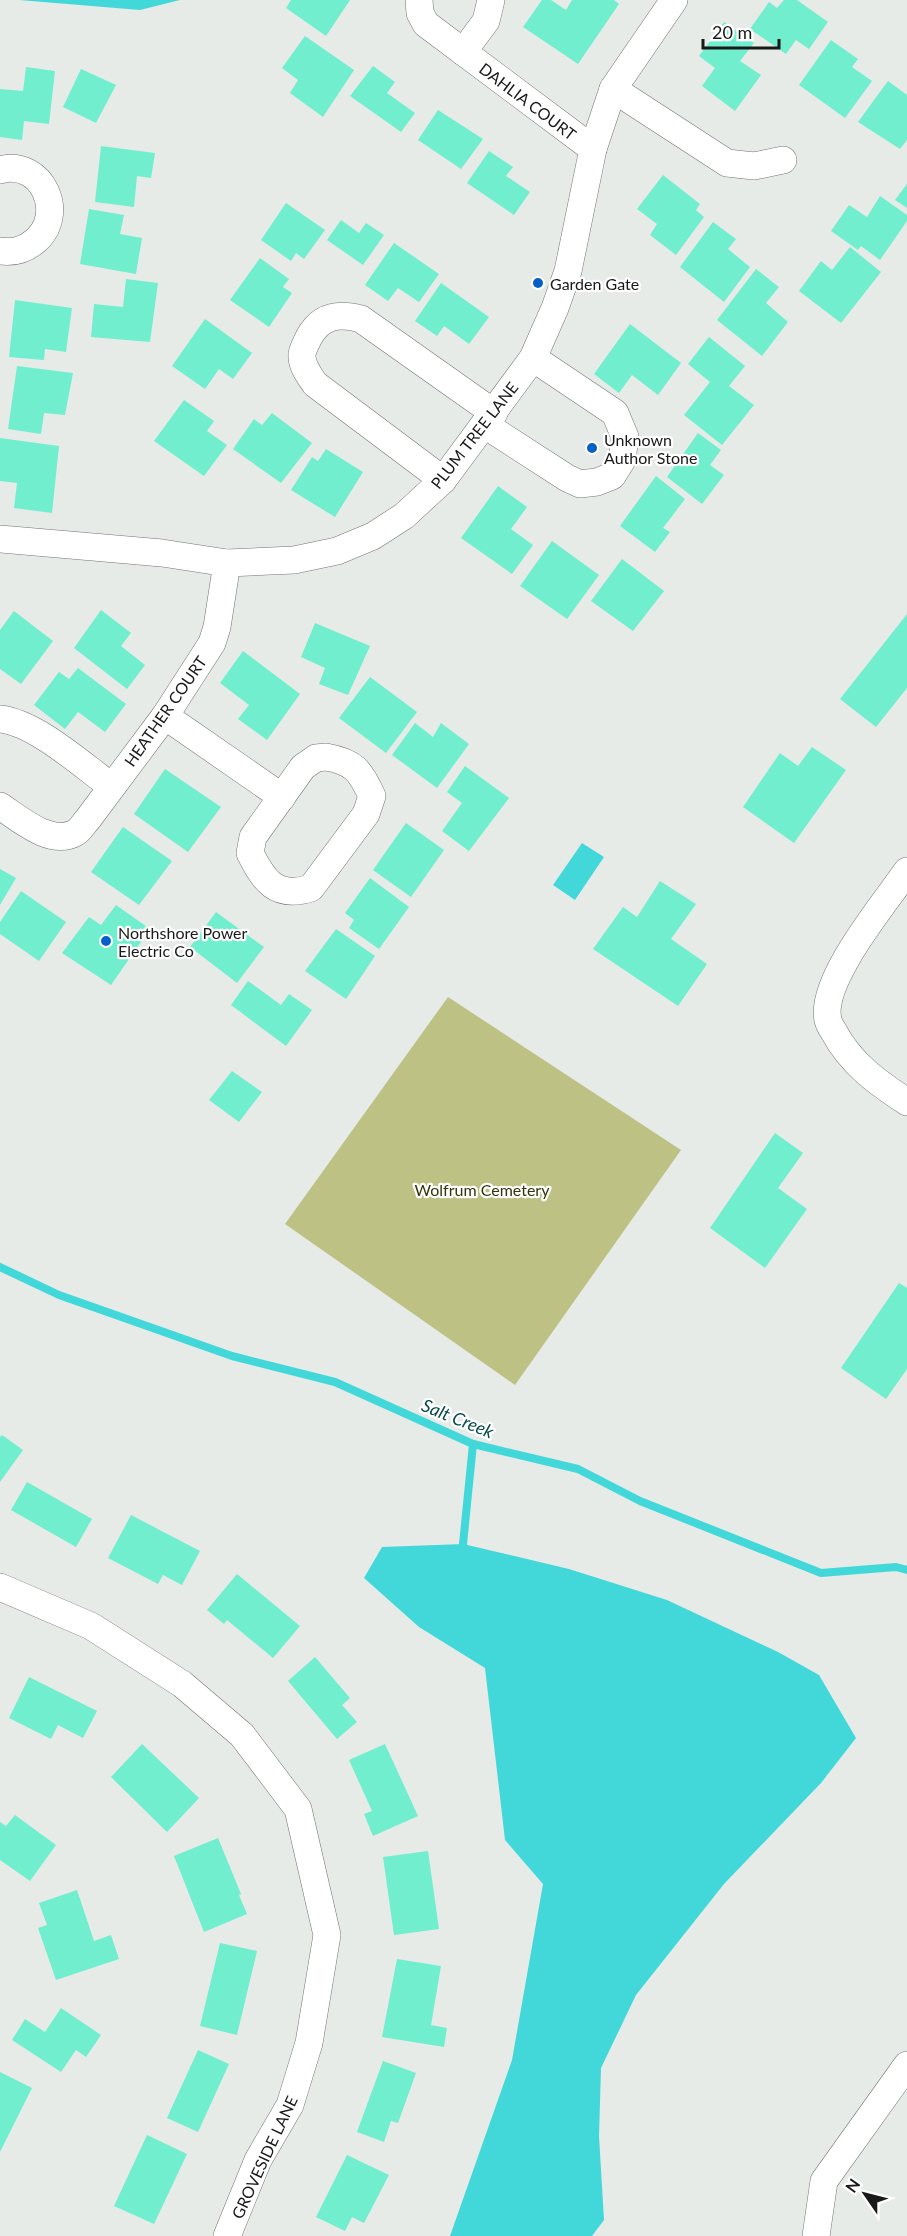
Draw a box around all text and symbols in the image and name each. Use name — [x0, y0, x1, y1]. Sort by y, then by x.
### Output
scale bar — [703, 12, 780, 50]
text: 20 m — [712, 21, 752, 43]
street label: DAHLIA COURT — [476, 58, 581, 144]
place label: Garden Gate — [550, 274, 639, 293]
marker: Garden Gate — [531, 276, 545, 290]
street label: PLUM TREE LANE — [426, 378, 522, 492]
place label: Unknown Author Stone — [604, 430, 697, 467]
marker: Unknown Author Stone — [585, 441, 599, 455]
street label: HEATHER COURT — [120, 652, 210, 770]
place label: Northshore Power Electric Co — [118, 923, 248, 960]
marker: Northshore Power Electric Co — [99, 934, 113, 948]
park label: Wolfrum Cemetery — [415, 1180, 550, 1199]
water label: Salt Creek — [419, 1394, 498, 1443]
street label: GROVESIDE LANE — [227, 2093, 301, 2221]
north arrow — [835, 2164, 895, 2224]
text: N — [841, 2175, 864, 2196]

